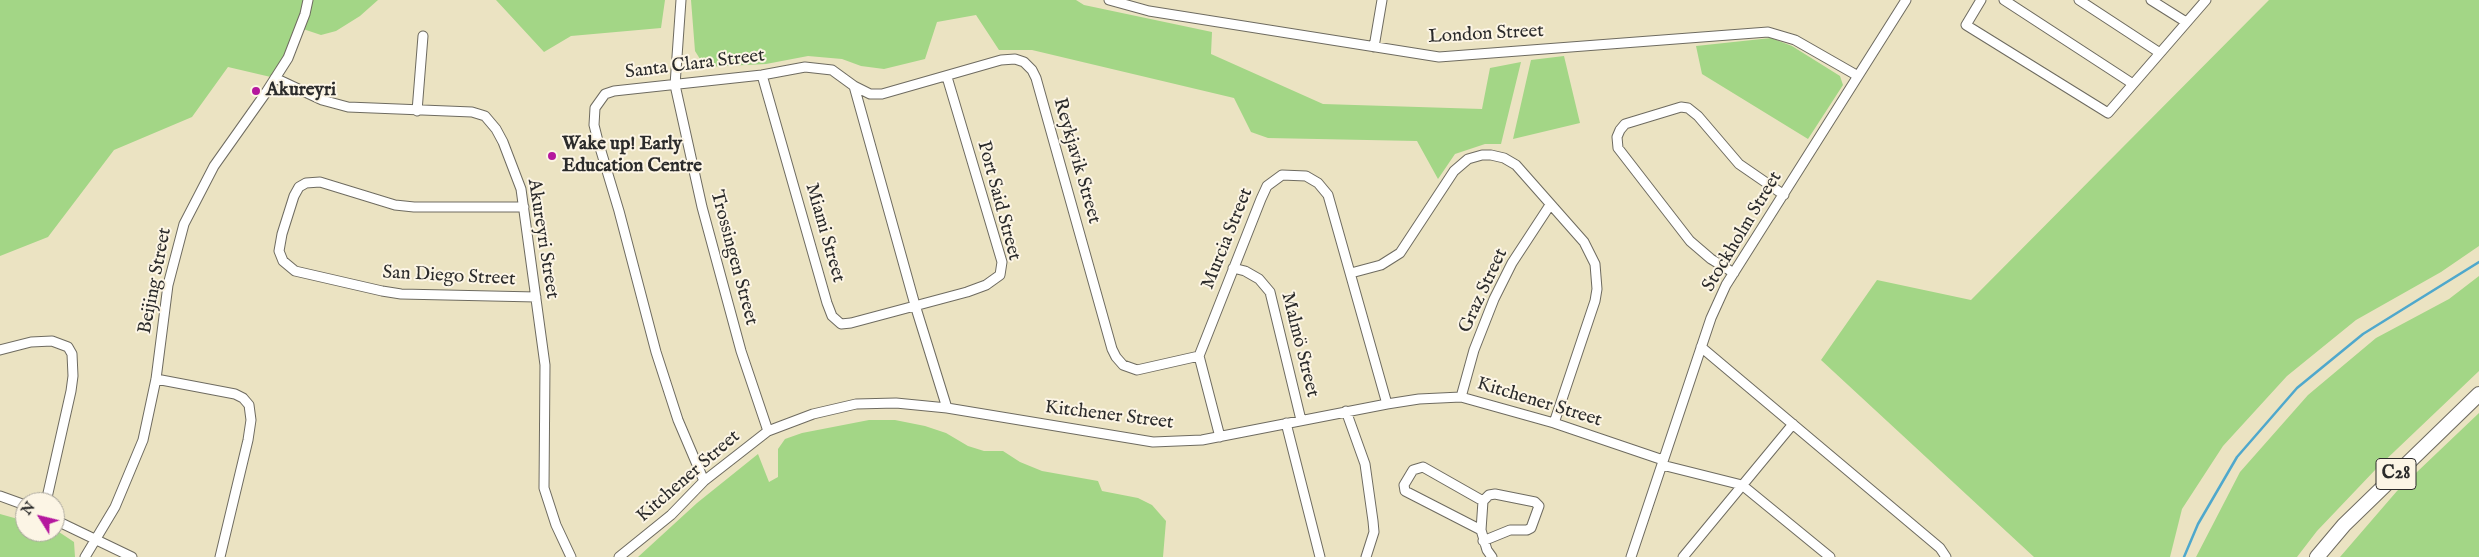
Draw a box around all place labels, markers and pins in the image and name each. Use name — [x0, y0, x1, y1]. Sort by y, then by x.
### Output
place label: Akureyri — [266, 80, 336, 102]
marker: Akureyri — [250, 85, 262, 97]
place label: Wake up! Early Education Centre — [562, 134, 702, 178]
marker: Wake up! Early Education Centre — [546, 150, 558, 162]

